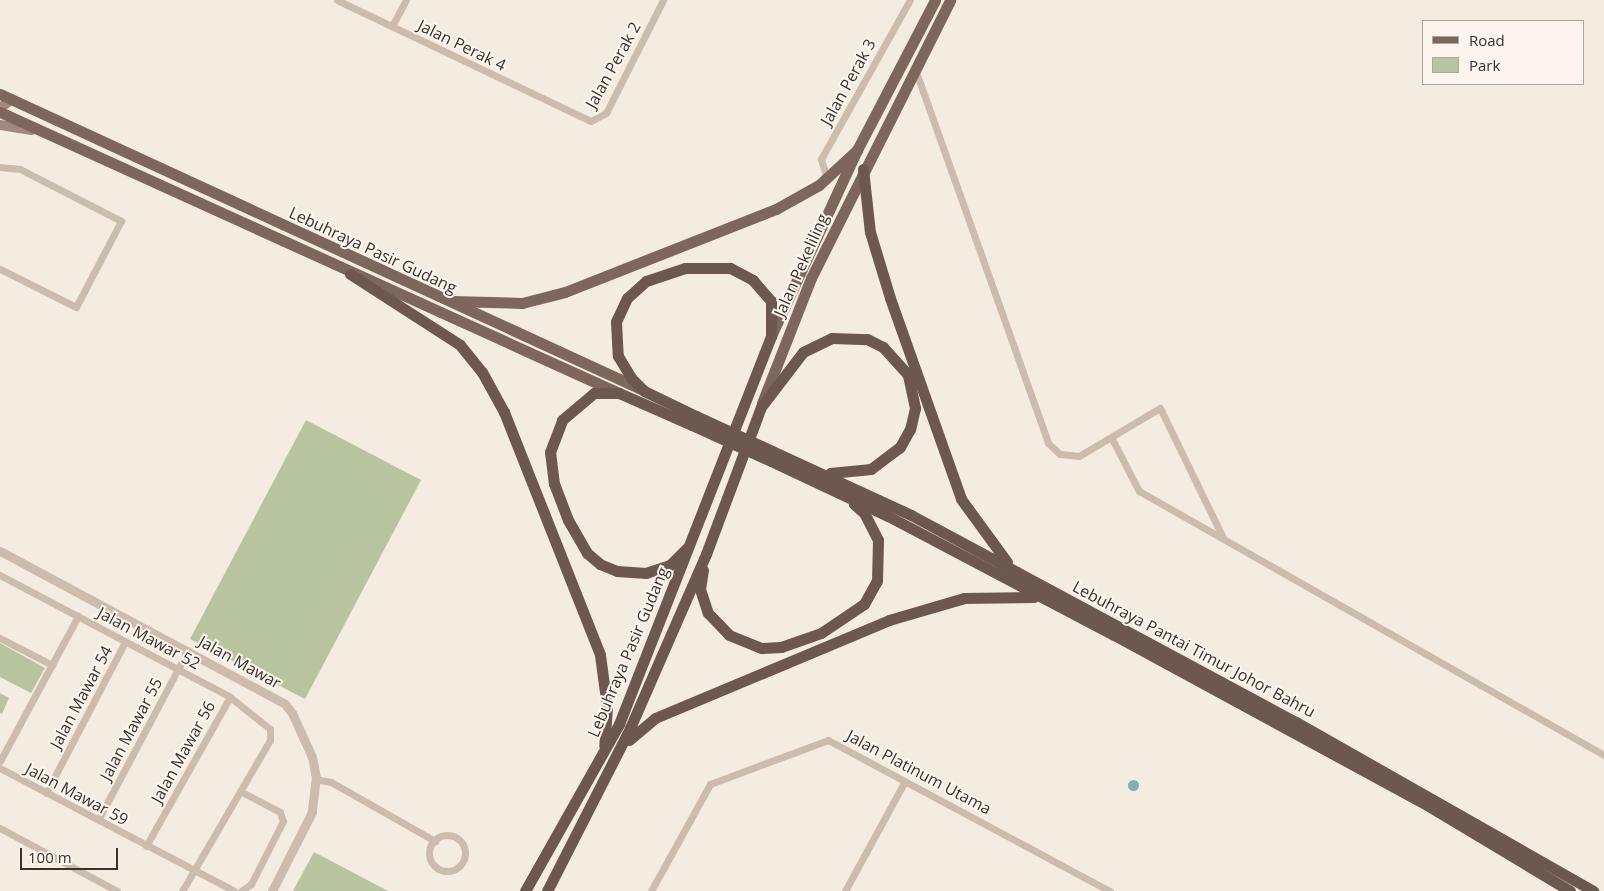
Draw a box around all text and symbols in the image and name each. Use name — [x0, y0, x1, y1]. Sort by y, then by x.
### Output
street label: Jalan Perak 4 — [415, 15, 509, 75]
street label: Jalan Perak 2 — [581, 18, 645, 112]
legend — [1422, 20, 1584, 85]
text: Road — [1469, 30, 1505, 50]
street label: Jalan Perak 3 — [816, 35, 880, 129]
text: Park — [1469, 55, 1500, 75]
street label: Lebuhraya Pasir Gudang — [286, 203, 460, 297]
street label: Jalan Pekeliling — [770, 211, 832, 319]
street label: Lebuhraya Pasir Gudang — [583, 564, 673, 740]
street label: Lebuhraya Pantai Timur Johor Bahru — [1069, 577, 1319, 721]
street label: Jalan Mawar 52 — [94, 603, 204, 673]
street label: Jalan Mawar — [195, 631, 285, 693]
street label: Jalan Mawar 54 — [46, 642, 116, 752]
street label: Jalan Mawar 55 — [96, 674, 166, 784]
street label: Jalan Mawar 56 — [147, 698, 219, 806]
street label: Jalan Platinum Utama — [843, 726, 995, 818]
street label: Jalan Mawar 59 — [22, 759, 132, 829]
scale bar — [22, 838, 120, 870]
text: 100 m — [28, 847, 72, 867]

